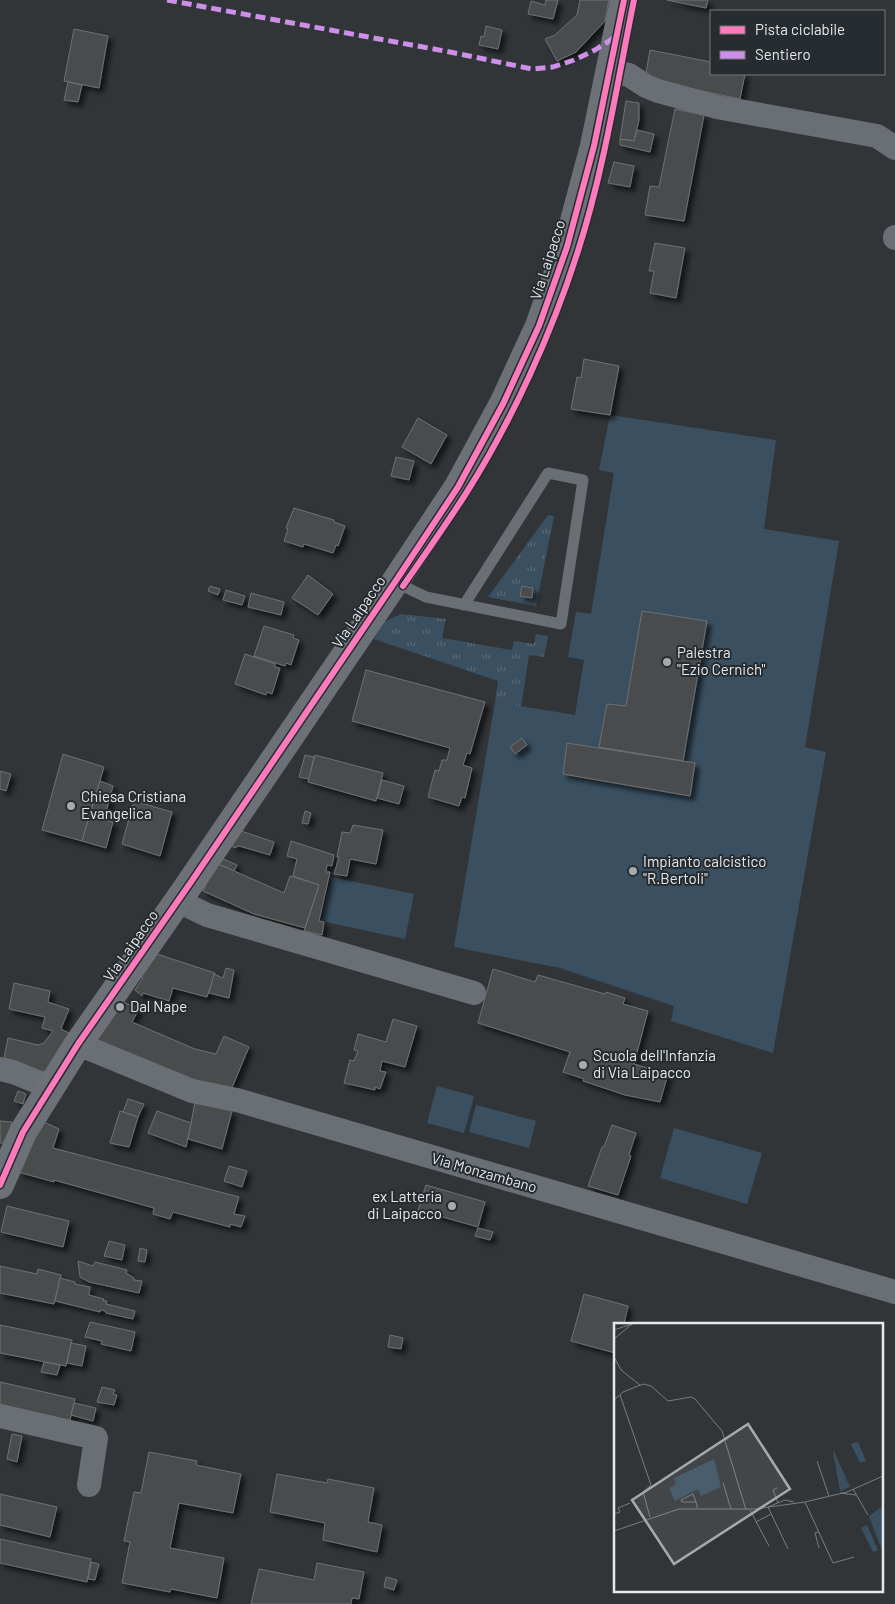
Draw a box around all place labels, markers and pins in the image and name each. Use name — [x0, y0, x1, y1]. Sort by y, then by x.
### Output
place label: Palestra "Ezio Cernich" — [677, 643, 766, 678]
marker: Palestra "Ezio Cernich" — [661, 656, 673, 668]
place label: Chiesa Cristiana Evangelica — [81, 787, 186, 822]
marker: Chiesa Cristiana Evangelica — [65, 800, 77, 812]
place label: Impianto calcistico "R.Bertoli" — [643, 852, 767, 887]
marker: Impianto calcistico "R.Bertoli" — [627, 865, 639, 877]
place label: Dal Nape — [130, 997, 187, 1015]
marker: Dal Nape — [114, 1001, 126, 1013]
place label: Scuola dell'Infanzia di Via Laipacco — [593, 1046, 716, 1081]
marker: Scuola dell'Infanzia di Via Laipacco — [577, 1059, 589, 1071]
place label: ex Latteria di Laipacco — [367, 1187, 442, 1222]
marker: ex Latteria di Laipacco — [446, 1200, 458, 1212]

